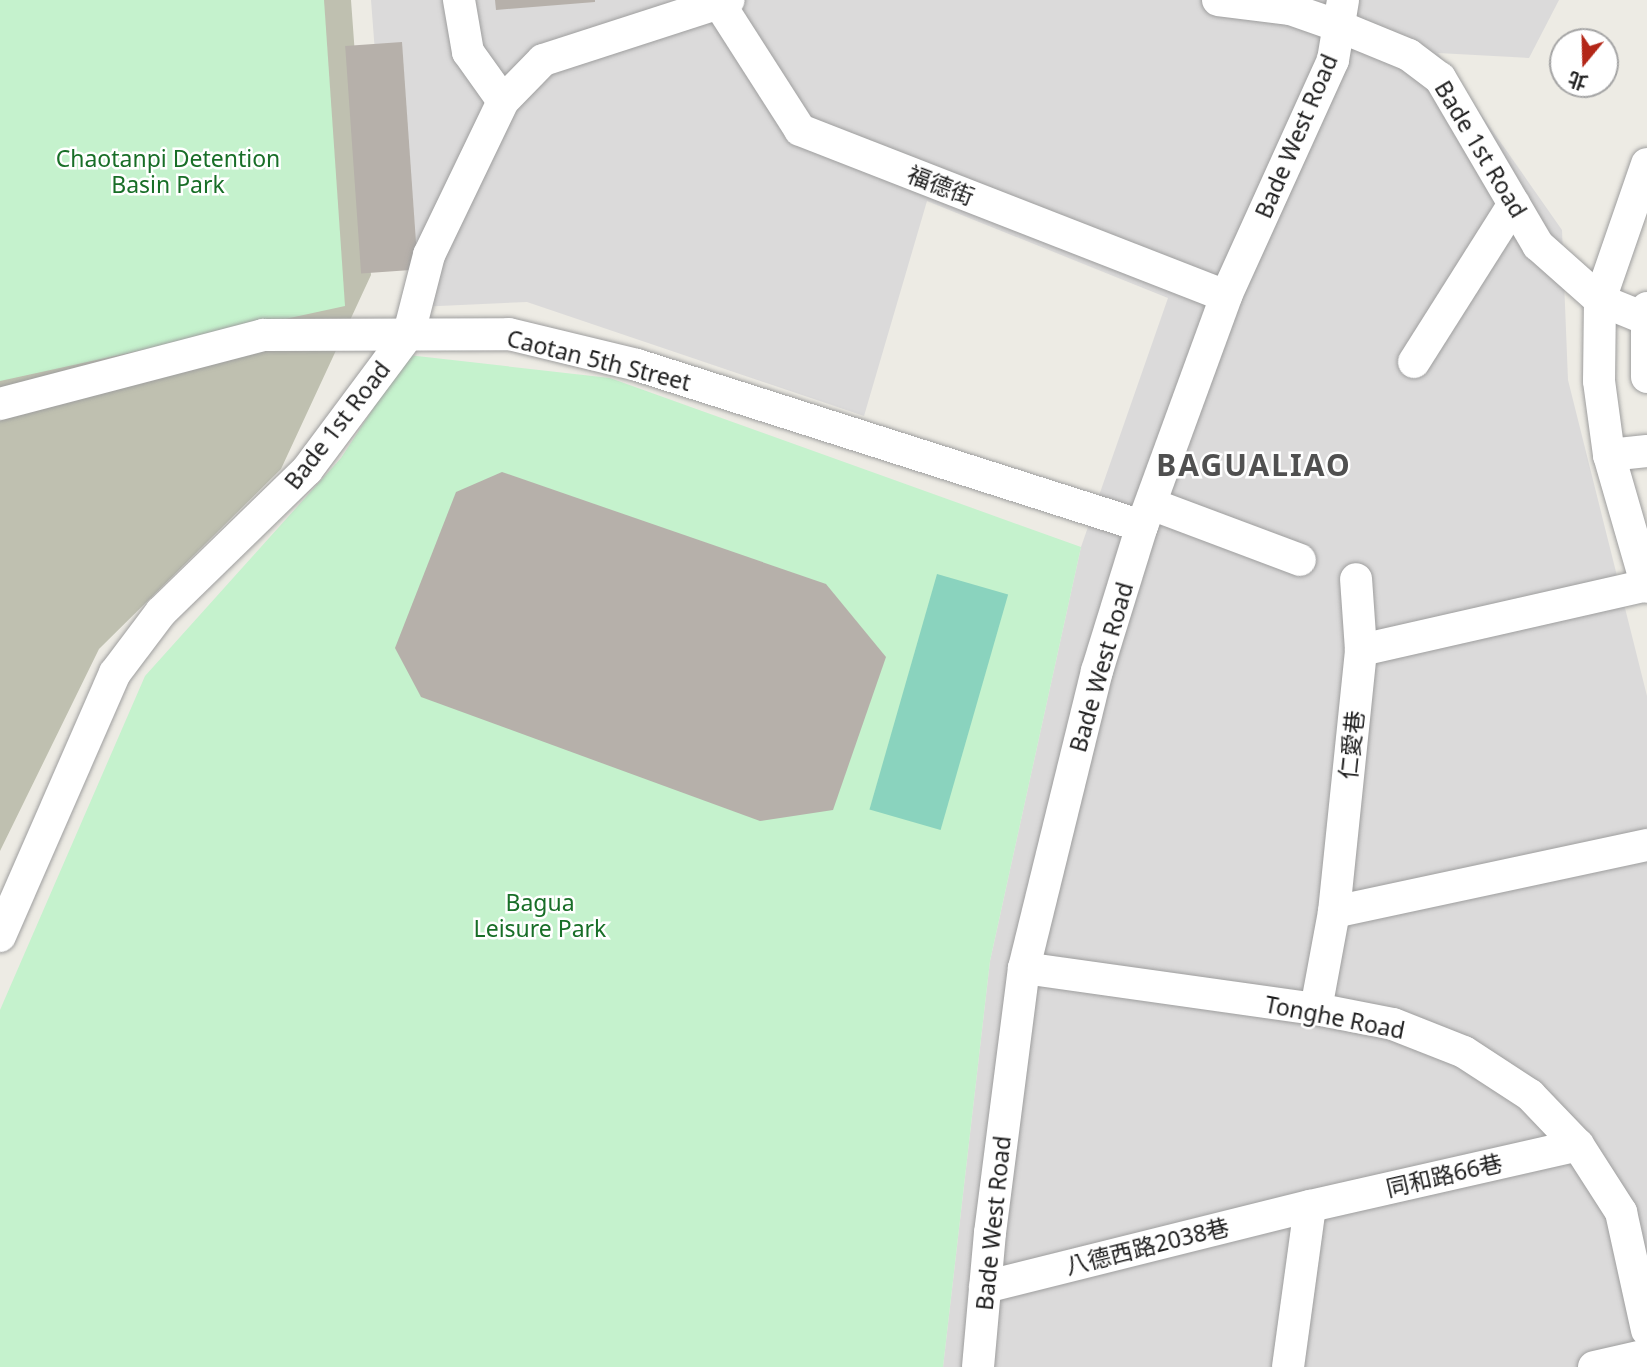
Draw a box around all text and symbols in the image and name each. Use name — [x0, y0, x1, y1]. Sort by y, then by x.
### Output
north arrow — [1549, 28, 1619, 98]
street label: Bade West Road — [1249, 50, 1343, 222]
text: 北 — [1565, 66, 1591, 96]
street label: Bade 1st Road — [1429, 76, 1533, 222]
park label: Chaotanpi Detention Basin Park — [56, 144, 280, 198]
street label: 福德街 — [904, 160, 978, 210]
street label: Caotan 5th Street — [504, 324, 694, 396]
street label: Bade 1st Road — [279, 356, 395, 494]
district label: BAGUALIAO — [1157, 447, 1351, 483]
street label: Bade West Road — [1064, 579, 1138, 755]
street label: 仁愛巷 — [1334, 709, 1368, 781]
park label: Bagua Leisure Park — [474, 888, 606, 942]
street label: Tonghe Road — [1263, 990, 1407, 1044]
street label: Bade West Road — [970, 1134, 1016, 1312]
street label: 同和路66巷 — [1383, 1148, 1505, 1202]
street label: 八德西路2038巷 — [1062, 1212, 1232, 1280]

